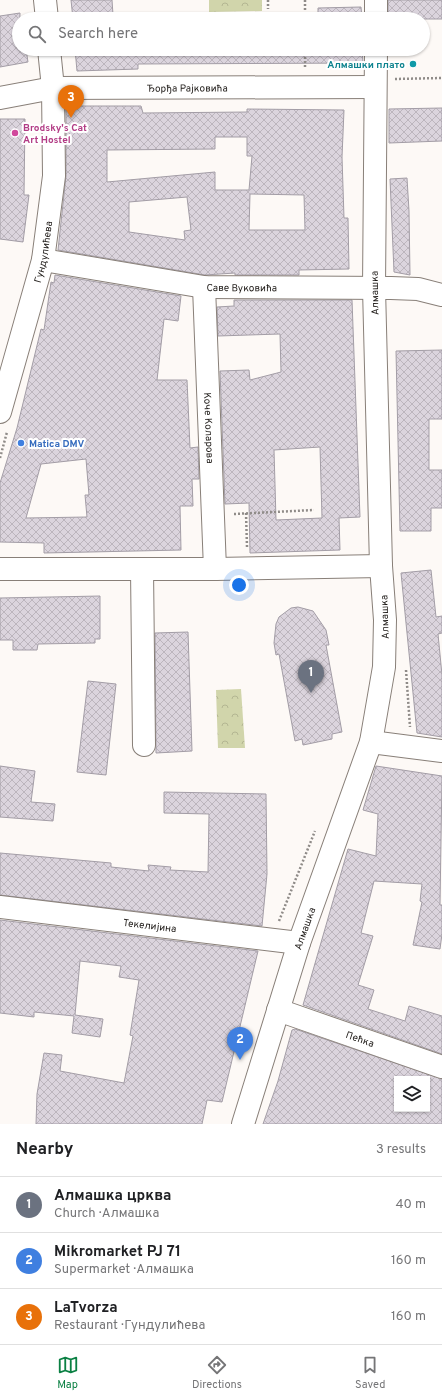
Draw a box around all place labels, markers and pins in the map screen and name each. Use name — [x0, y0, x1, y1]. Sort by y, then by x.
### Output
place label: Алмашки плато — [327, 59, 405, 72]
marker: Алмашки плато — [408, 59, 418, 69]
pin: 3 — [58, 85, 84, 118]
place label: Brodsky's Cat Art Hostel — [23, 122, 87, 147]
marker: Brodsky's Cat Art Hostel — [10, 128, 20, 138]
marker: Matica DMV — [16, 438, 26, 448]
place label: Matica DMV — [29, 438, 84, 451]
pin: 1 — [298, 660, 324, 693]
pin: 2 — [227, 1027, 253, 1060]

